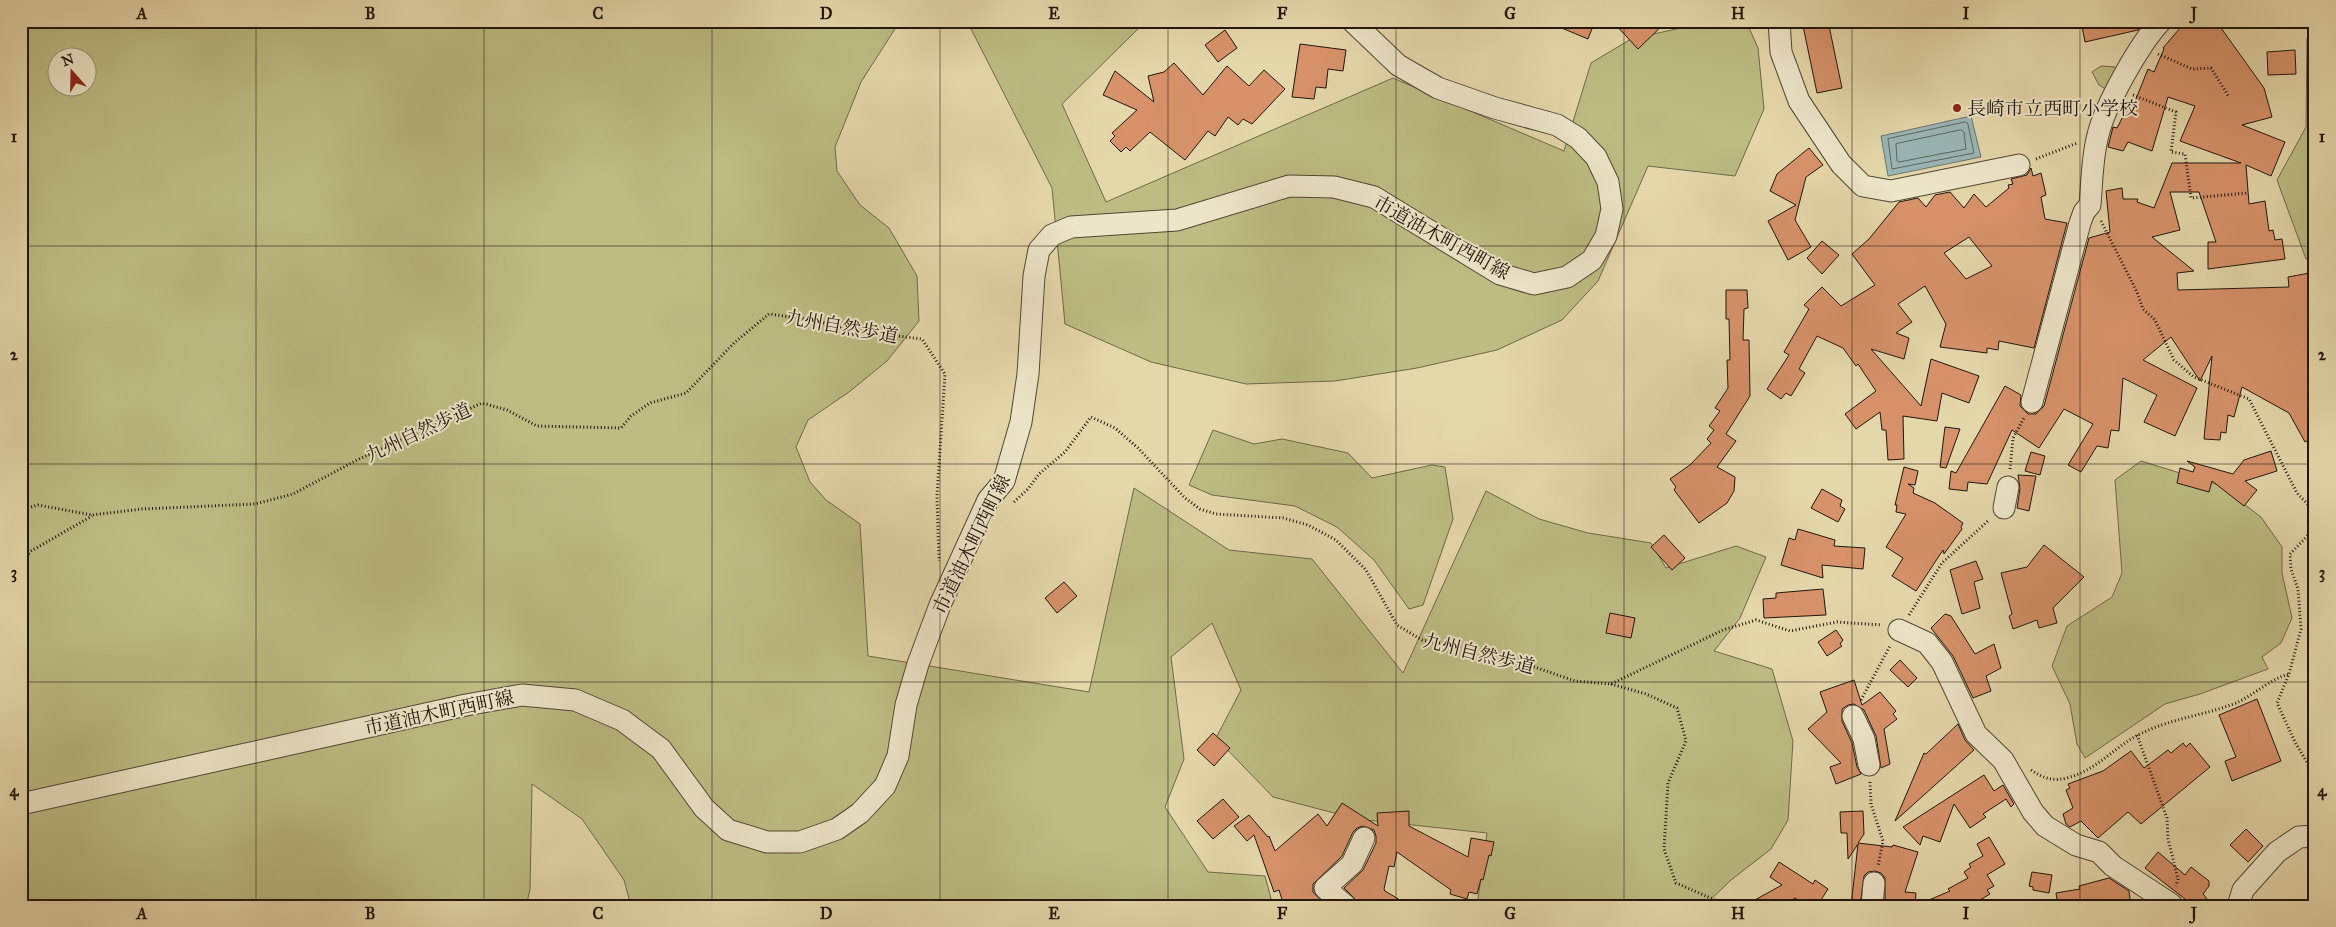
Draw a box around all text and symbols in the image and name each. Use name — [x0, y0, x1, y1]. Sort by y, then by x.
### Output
text: A — [136, 4, 148, 23]
text: B — [365, 4, 375, 23]
text: C — [593, 4, 604, 23]
text: D — [820, 4, 833, 23]
text: E — [1048, 4, 1060, 23]
text: F — [1277, 4, 1288, 23]
text: G — [1504, 4, 1516, 23]
text: H — [1731, 4, 1745, 23]
text: I — [1963, 4, 1970, 23]
text: J — [2189, 4, 2198, 24]
north arrow — [48, 48, 98, 98]
text: N — [59, 50, 76, 70]
place label: 長崎市立西町小学校 — [1967, 97, 2138, 120]
marker: 長崎市立西町小学校 — [1951, 102, 1963, 114]
text: 1 — [11, 127, 18, 146]
text: 1 — [2319, 127, 2326, 146]
street label: 市道油木町西町線 — [1370, 191, 1514, 284]
street label: 九州自然歩道 — [784, 305, 900, 348]
text: 2 — [10, 345, 19, 364]
text: 2 — [2318, 345, 2327, 364]
street label: 九州自然歩道 — [362, 398, 475, 467]
street label: 市道油木町西町線 — [928, 471, 1015, 618]
text: 3 — [11, 563, 17, 583]
text: 3 — [2319, 563, 2325, 583]
street label: 九州自然歩道 — [1421, 629, 1537, 678]
street label: 市道油木町西町線 — [362, 685, 516, 740]
text: 4 — [10, 781, 20, 801]
text: 4 — [2318, 781, 2328, 801]
text: A — [136, 904, 148, 923]
text: B — [365, 904, 375, 923]
text: C — [593, 904, 604, 923]
text: D — [820, 904, 833, 923]
text: E — [1048, 904, 1060, 923]
text: F — [1277, 904, 1288, 923]
text: G — [1504, 904, 1516, 923]
text: H — [1731, 904, 1745, 923]
text: I — [1963, 904, 1970, 923]
text: J — [2189, 904, 2198, 924]

